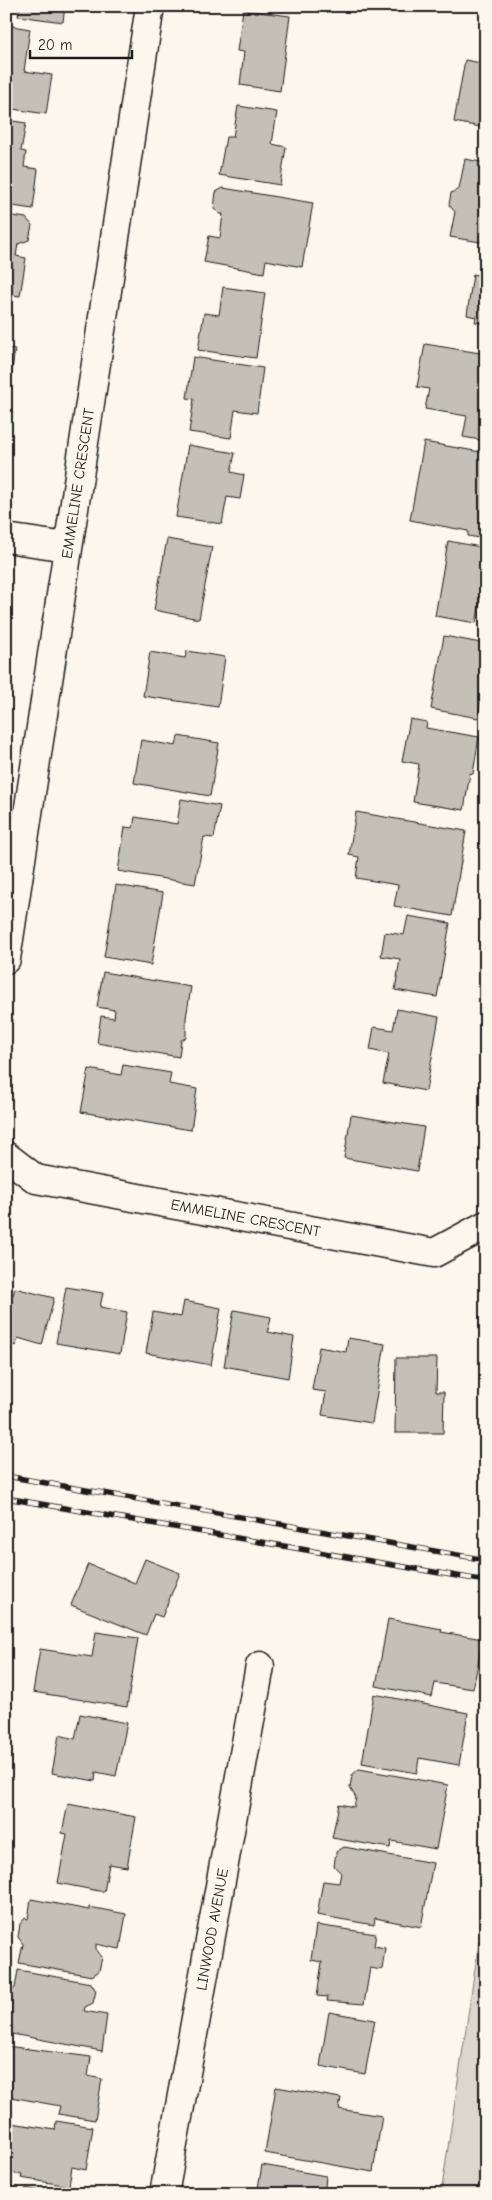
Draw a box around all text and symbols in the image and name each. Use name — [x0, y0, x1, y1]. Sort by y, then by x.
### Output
scale bar — [30, 28, 132, 60]
text: 20 m — [38, 36, 72, 54]
street label: EMMELINE CRESCENT — [58, 407, 98, 560]
street label: EMMELINE CRESCENT — [169, 1195, 322, 1241]
street label: LINWOOD AVENUE — [192, 1867, 232, 1992]

